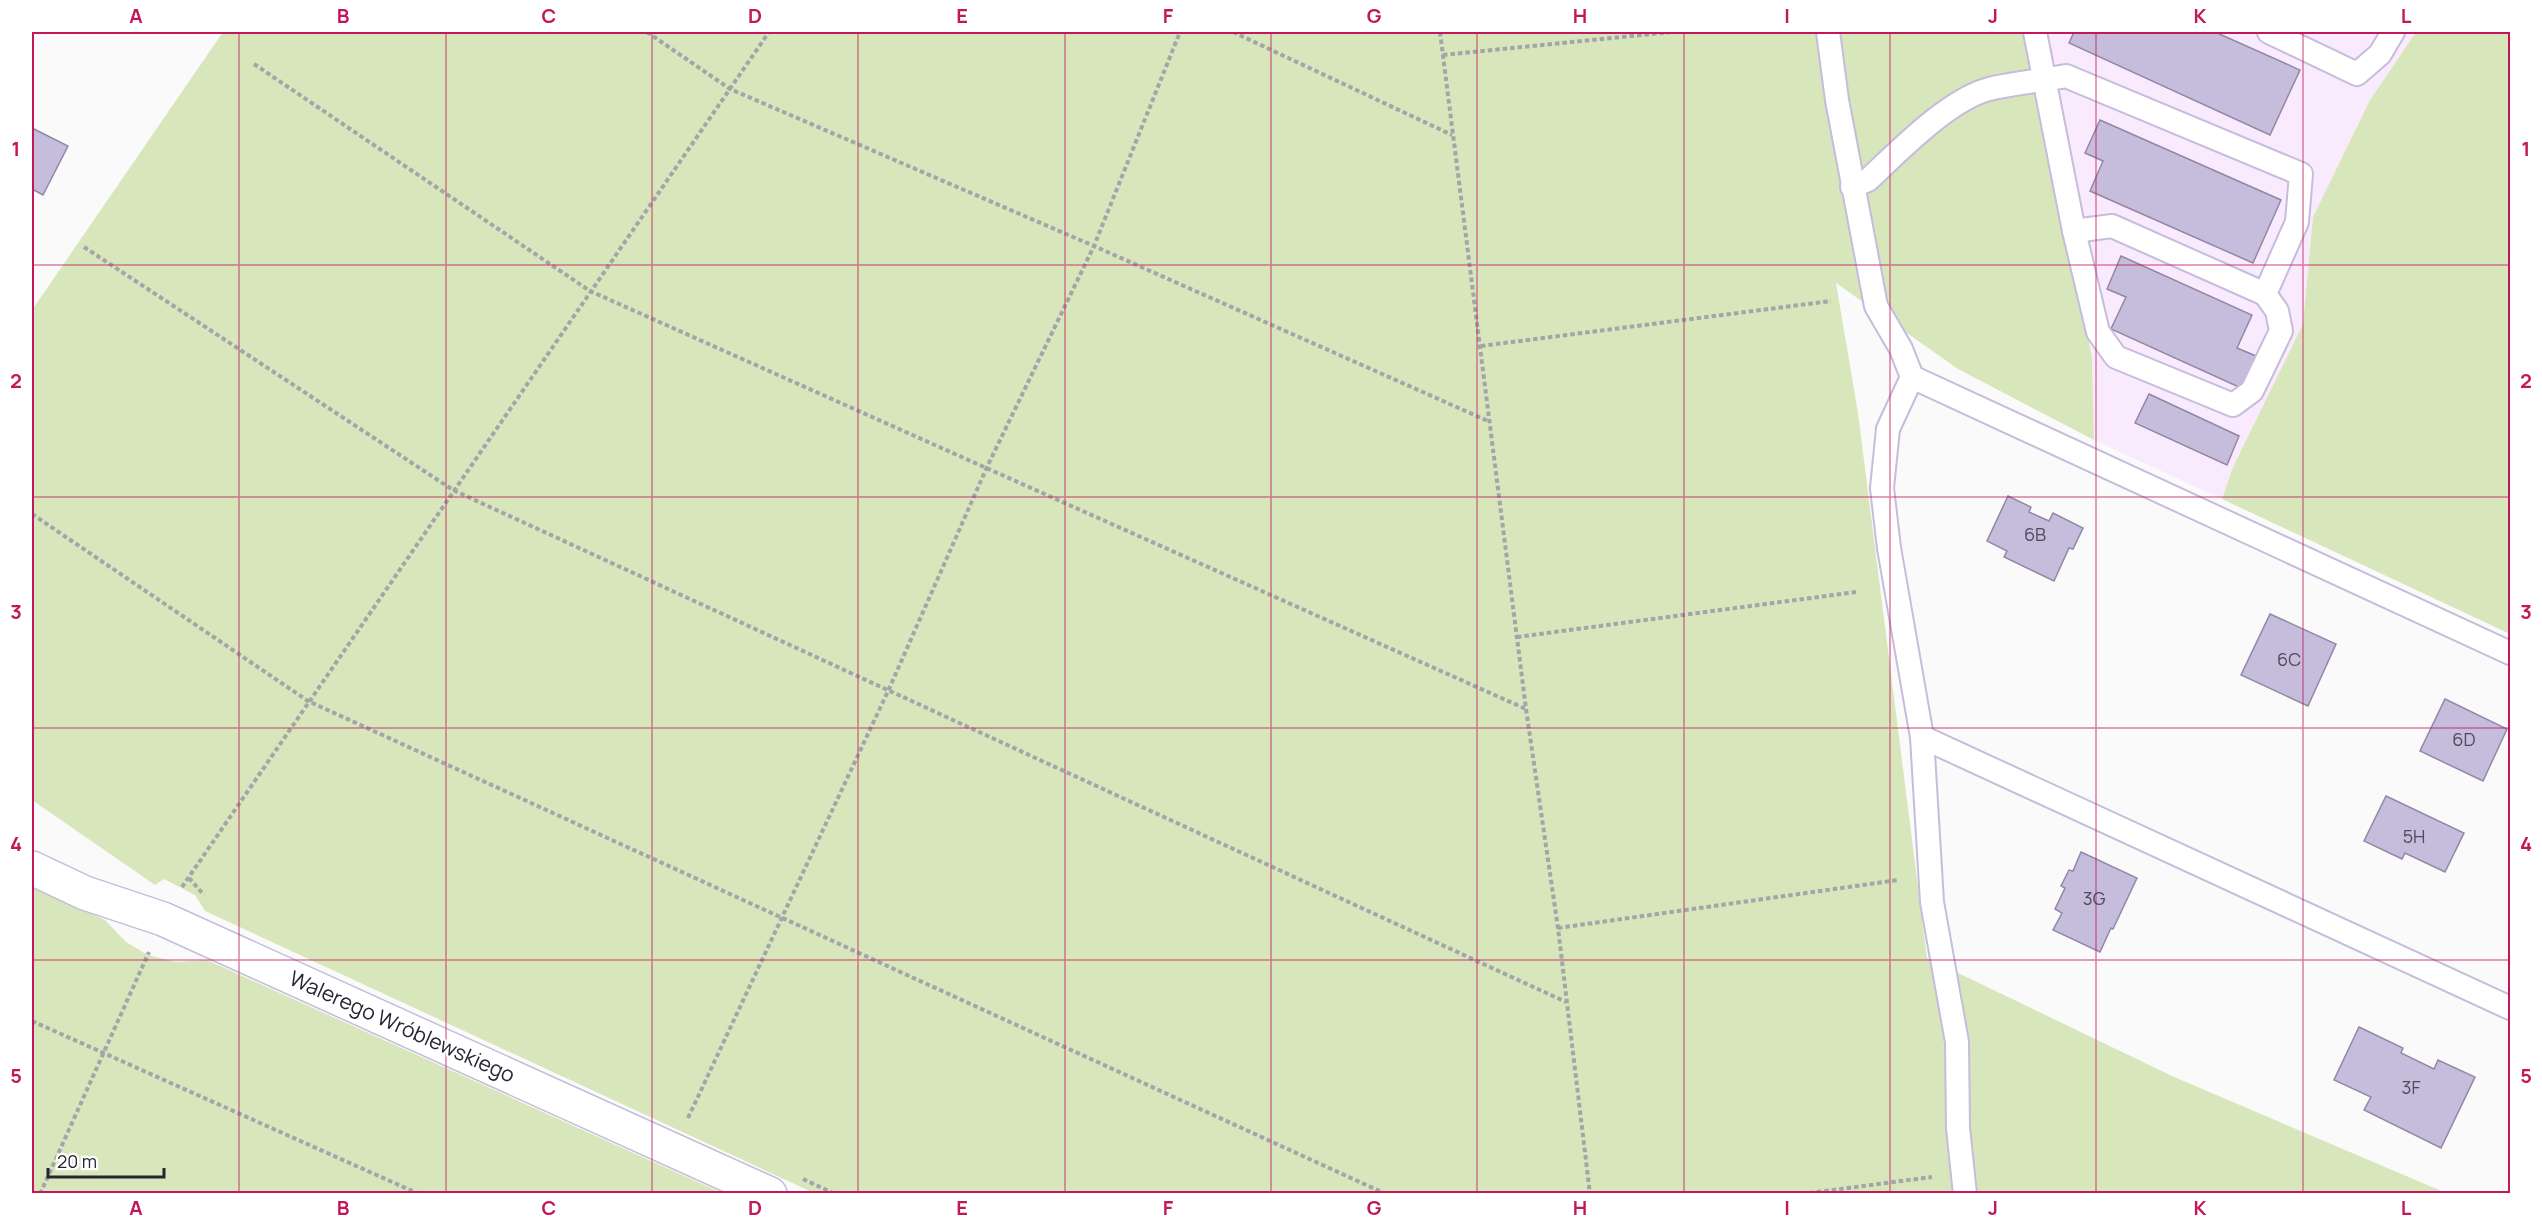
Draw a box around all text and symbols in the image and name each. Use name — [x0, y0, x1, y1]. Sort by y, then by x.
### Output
text: A — [129, 2, 143, 29]
text: B — [337, 2, 350, 29]
text: C — [542, 2, 556, 29]
text: D — [748, 2, 762, 29]
text: E — [956, 2, 968, 29]
text: F — [1163, 2, 1174, 29]
text: G — [1367, 2, 1382, 29]
text: H — [1573, 2, 1587, 29]
text: I — [1784, 2, 1790, 29]
text: J — [1988, 2, 1998, 29]
text: K — [2194, 2, 2207, 29]
text: L — [2401, 2, 2412, 29]
text: 1 — [12, 135, 20, 162]
text: 1 — [2522, 135, 2530, 162]
text: 2 — [10, 367, 22, 394]
text: 2 — [2520, 367, 2532, 394]
house number: 6B — [2024, 522, 2046, 546]
text: 3 — [10, 598, 22, 625]
text: 3 — [2520, 598, 2532, 625]
house number: 6C — [2277, 647, 2301, 671]
house number: 6D — [2452, 727, 2476, 751]
house number: 5H — [2403, 824, 2425, 848]
text: 4 — [10, 830, 22, 857]
text: 4 — [2520, 830, 2532, 857]
house number: 3G — [2083, 886, 2106, 910]
street label: Walerego Wróblewskiego — [285, 964, 520, 1089]
text: 5 — [10, 1062, 22, 1089]
text: 5 — [2520, 1062, 2532, 1089]
house number: 3F — [2401, 1075, 2421, 1099]
scale bar — [48, 1141, 164, 1179]
text: 20 m — [57, 1149, 97, 1173]
text: A — [129, 1194, 143, 1221]
text: B — [337, 1194, 350, 1221]
text: C — [542, 1194, 556, 1221]
text: D — [748, 1194, 762, 1221]
text: E — [956, 1194, 968, 1221]
text: F — [1163, 1194, 1174, 1221]
text: G — [1367, 1194, 1382, 1221]
text: H — [1573, 1194, 1587, 1221]
text: I — [1784, 1194, 1790, 1221]
text: J — [1988, 1194, 1998, 1221]
text: K — [2194, 1194, 2207, 1221]
text: L — [2401, 1194, 2412, 1221]

